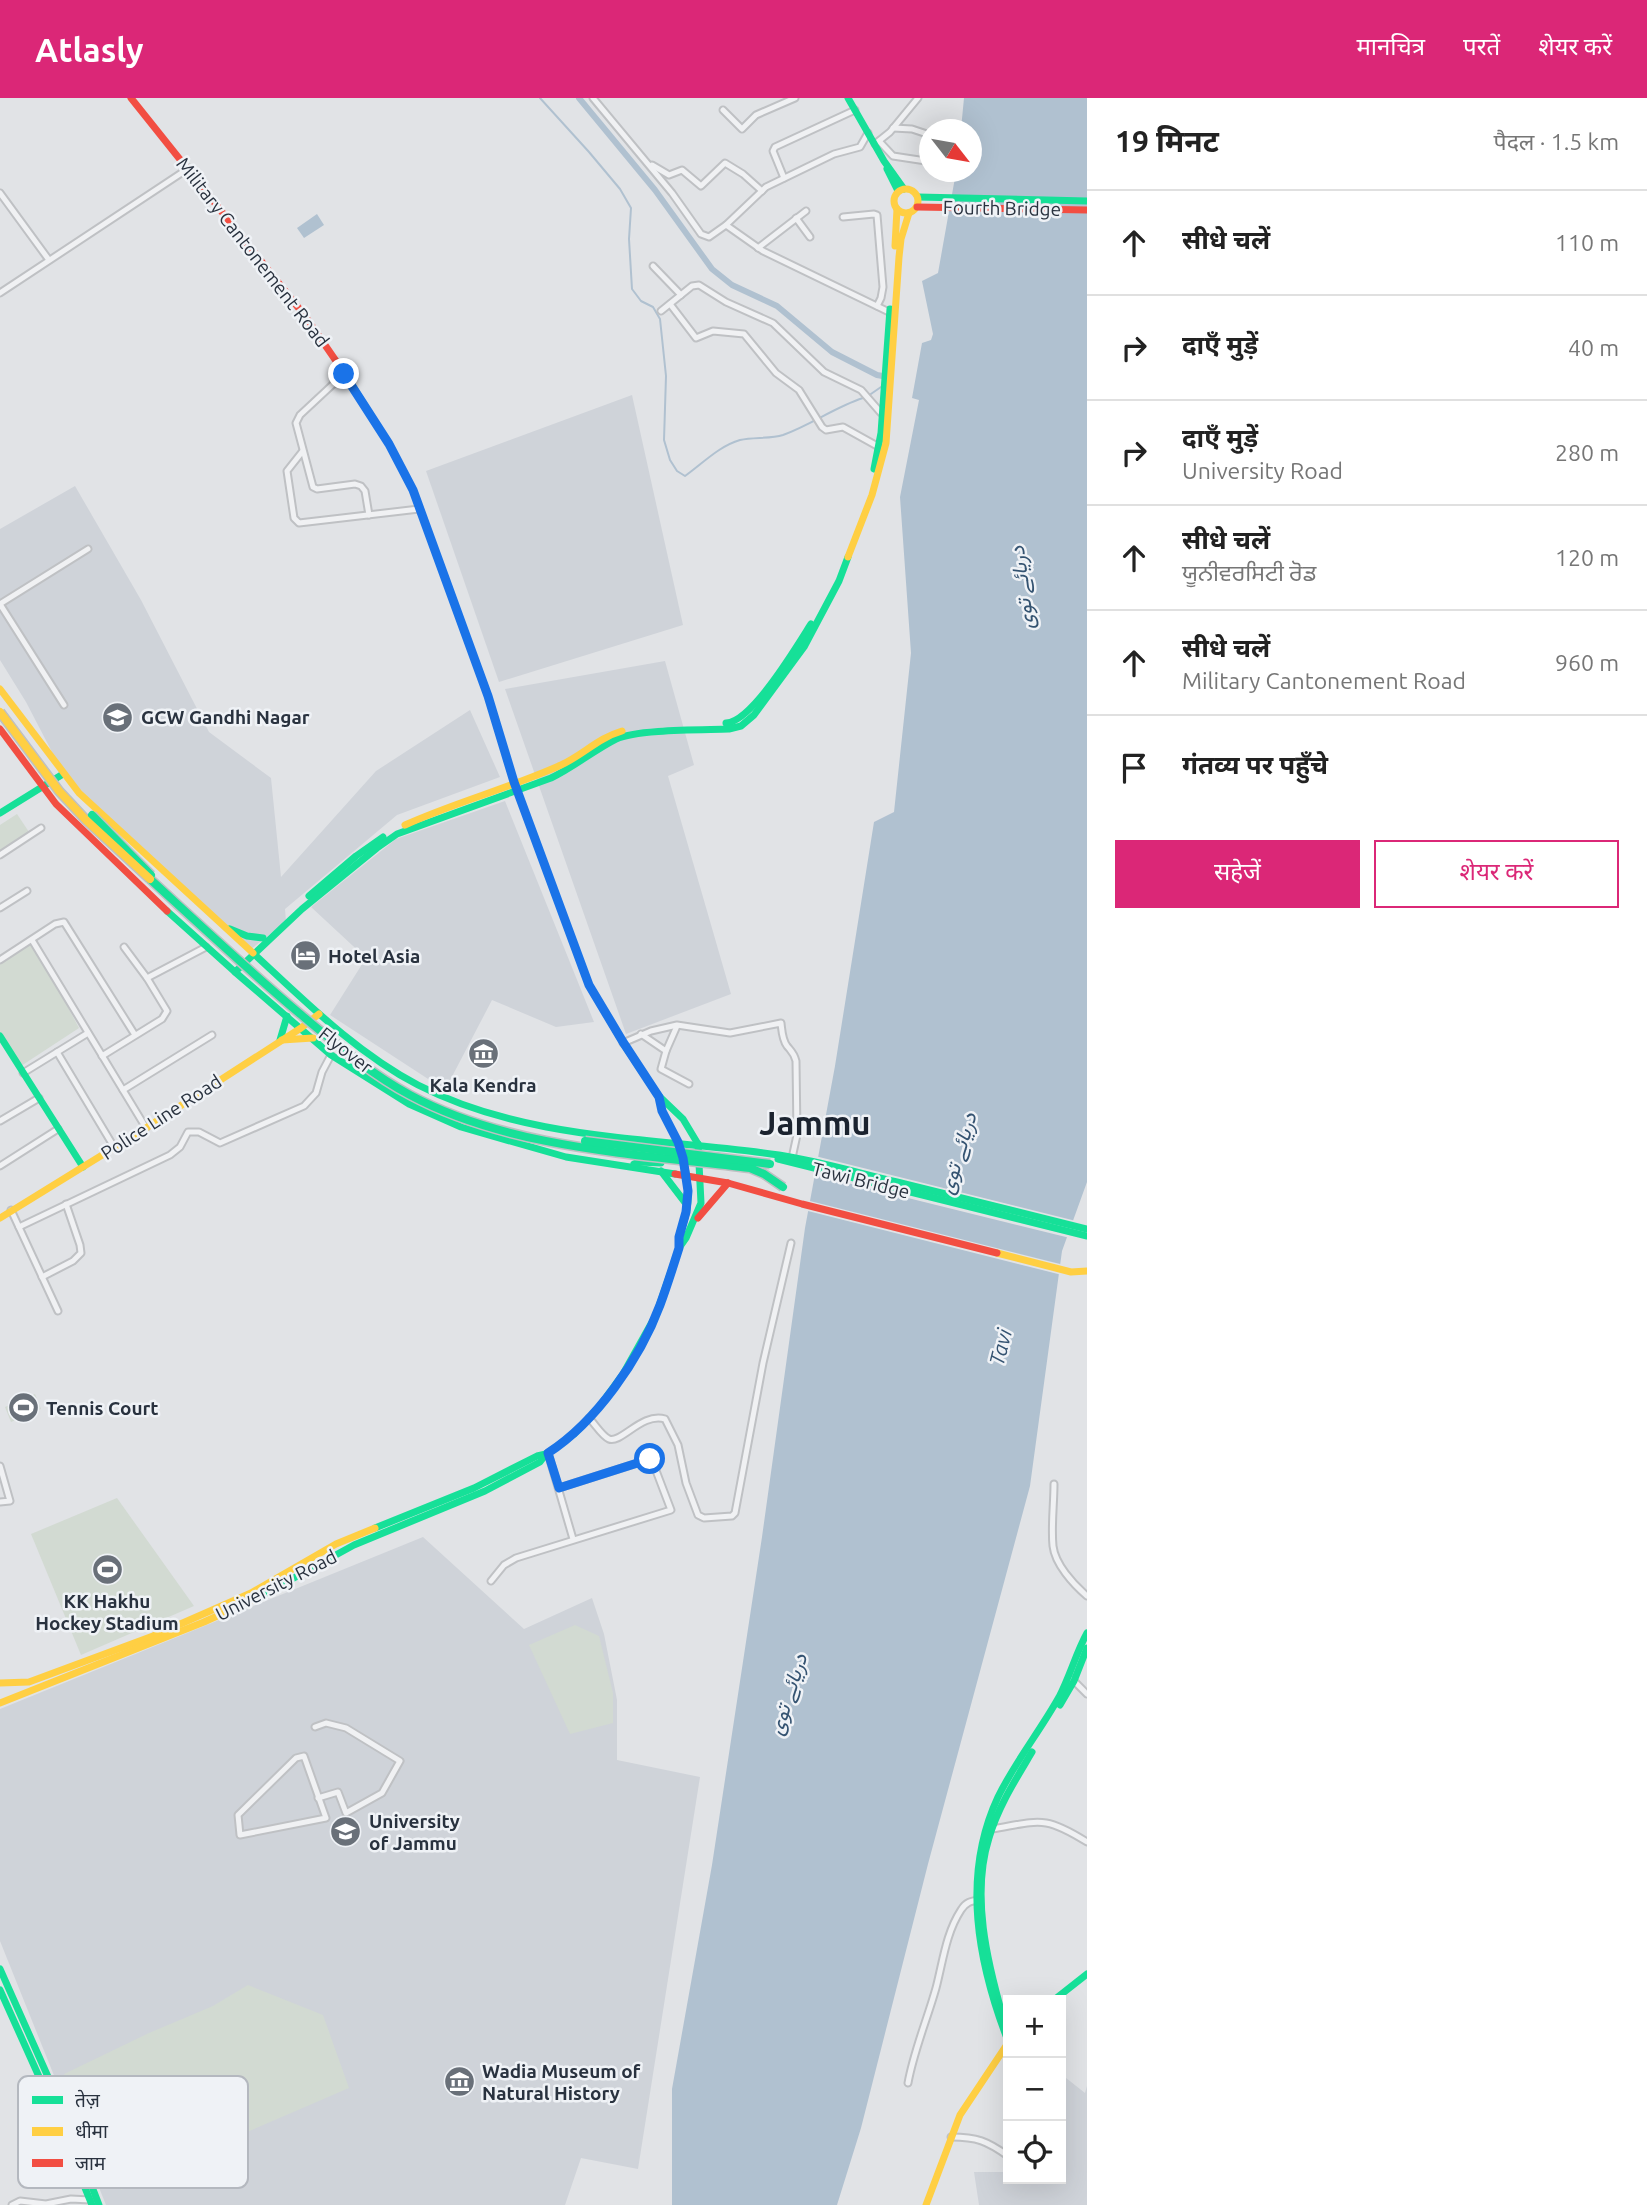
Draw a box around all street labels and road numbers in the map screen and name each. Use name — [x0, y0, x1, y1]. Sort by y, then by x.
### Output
street label: Military Cantonement Road — [172, 153, 334, 351]
street label: Fourth Bridge — [943, 196, 1061, 220]
street label: Flyover — [315, 1022, 377, 1078]
street label: Police Line Road — [97, 1070, 225, 1164]
street label: Tawi Bridge — [810, 1157, 912, 1203]
street label: University Road — [212, 1545, 340, 1625]

